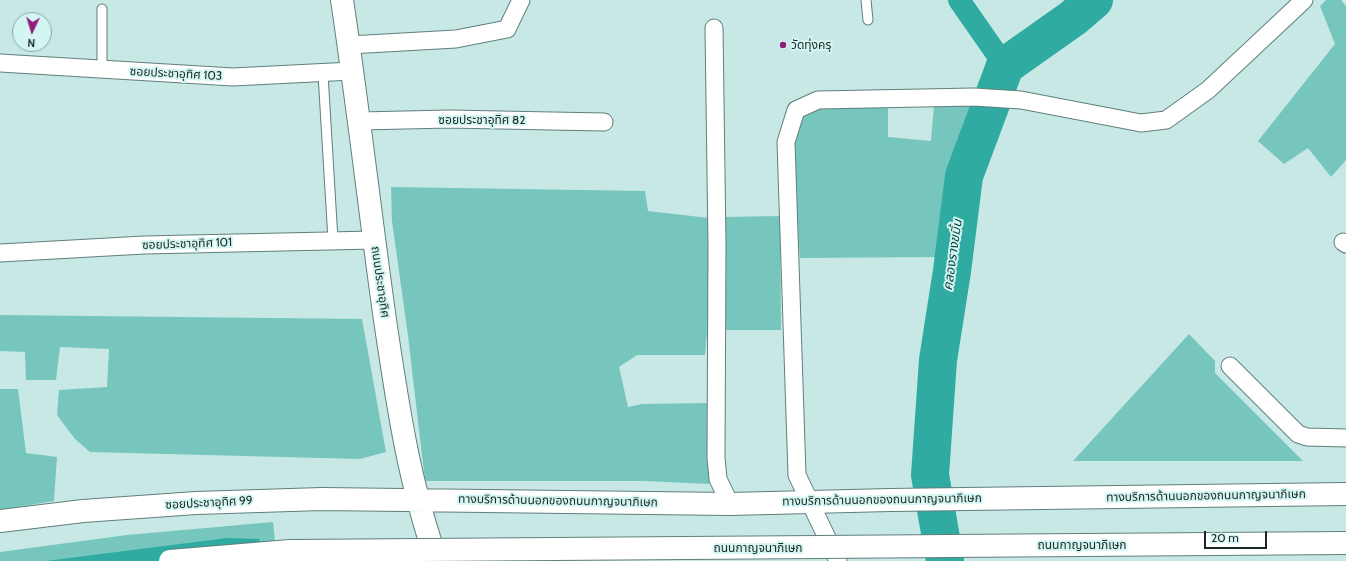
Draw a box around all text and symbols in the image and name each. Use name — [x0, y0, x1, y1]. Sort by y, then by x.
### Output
north arrow — [12, 12, 52, 52]
text: N — [27, 36, 36, 50]
place label: วัดทุ่งครุ — [791, 38, 831, 52]
marker: วัดทุ่งครุ — [778, 40, 788, 50]
street label: ซอยประชาอุทิศ 103 — [129, 64, 223, 84]
street label: ซอยประชาอุทิศ 82 — [438, 113, 526, 127]
water label: คลองรางขมิ้น — [940, 219, 966, 291]
street label: ซอยประชาอุทิศ 101 — [142, 235, 232, 253]
street label: ถนนประชาอุทิศ — [368, 245, 392, 319]
street label: ทางบริการด้านนอกของถนนกาญจนาภิเษก — [1106, 487, 1306, 505]
street label: ทางบริการด้านนอกของถนนกาญจนาภิเษก — [782, 491, 982, 509]
street label: ทางบริการด้านนอกของถนนกาญจนาภิเษก — [458, 492, 658, 510]
street label: ซอยประชาอุทิศ 99 — [165, 494, 253, 512]
scale bar — [1206, 523, 1269, 549]
text: 20 m — [1211, 530, 1239, 545]
street label: ถนนกาญจนาภิเษก — [1037, 538, 1127, 552]
street label: ถนนกาญจนาภิเษก — [713, 541, 803, 555]

